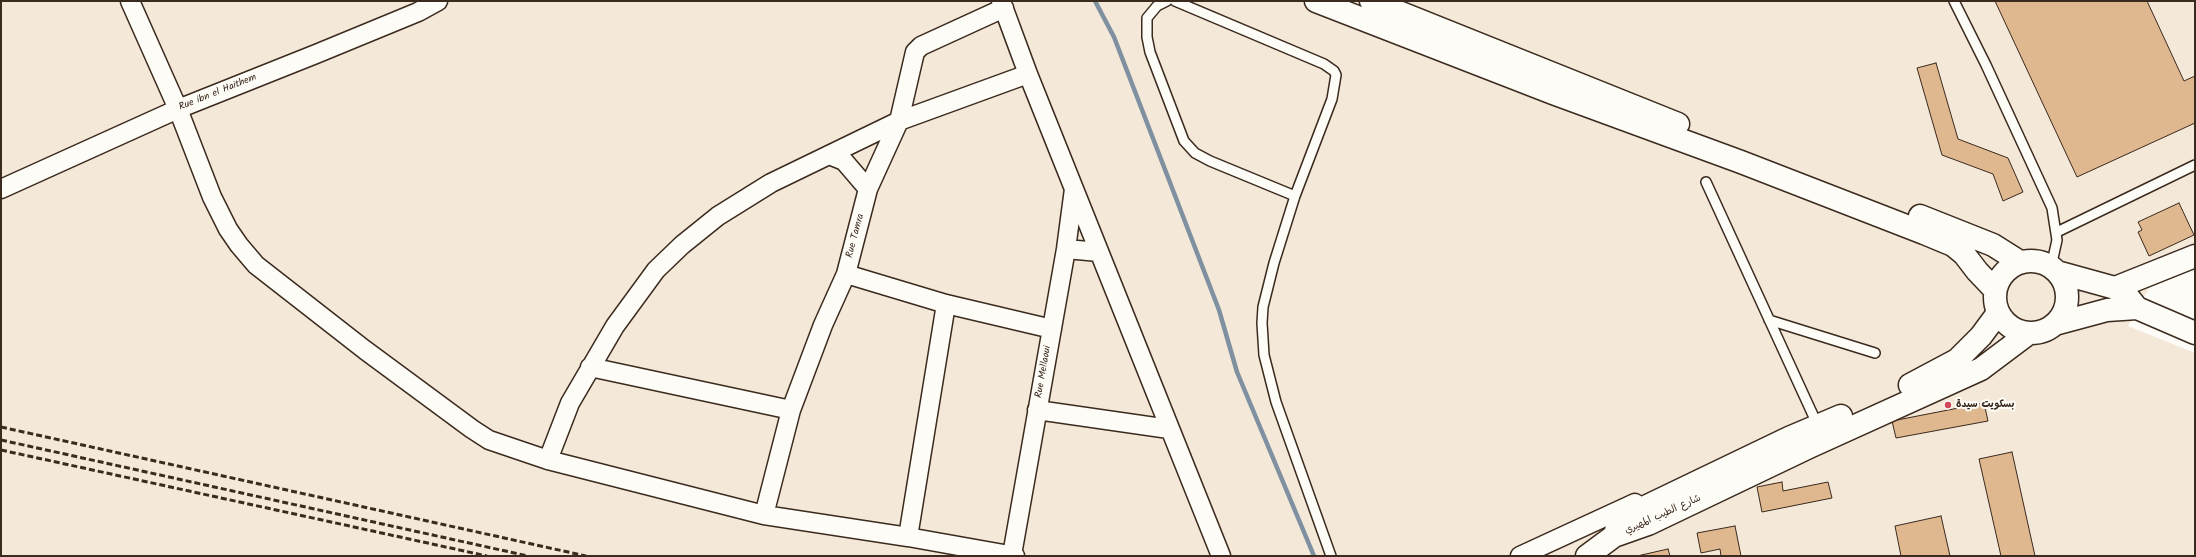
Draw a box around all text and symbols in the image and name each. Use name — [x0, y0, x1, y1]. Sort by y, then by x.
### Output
street label: Rue ibn el Haithem — [177, 72, 259, 114]
street label: Rue Tamra — [844, 213, 868, 259]
street label: Rue Mellaoui — [1034, 345, 1054, 399]
place label: بسكويت سيدة — [1956, 399, 2014, 411]
marker: بسكويت سيدة — [1943, 400, 1953, 410]
street label: شارع الطيب المهيري — [1623, 493, 1703, 537]

